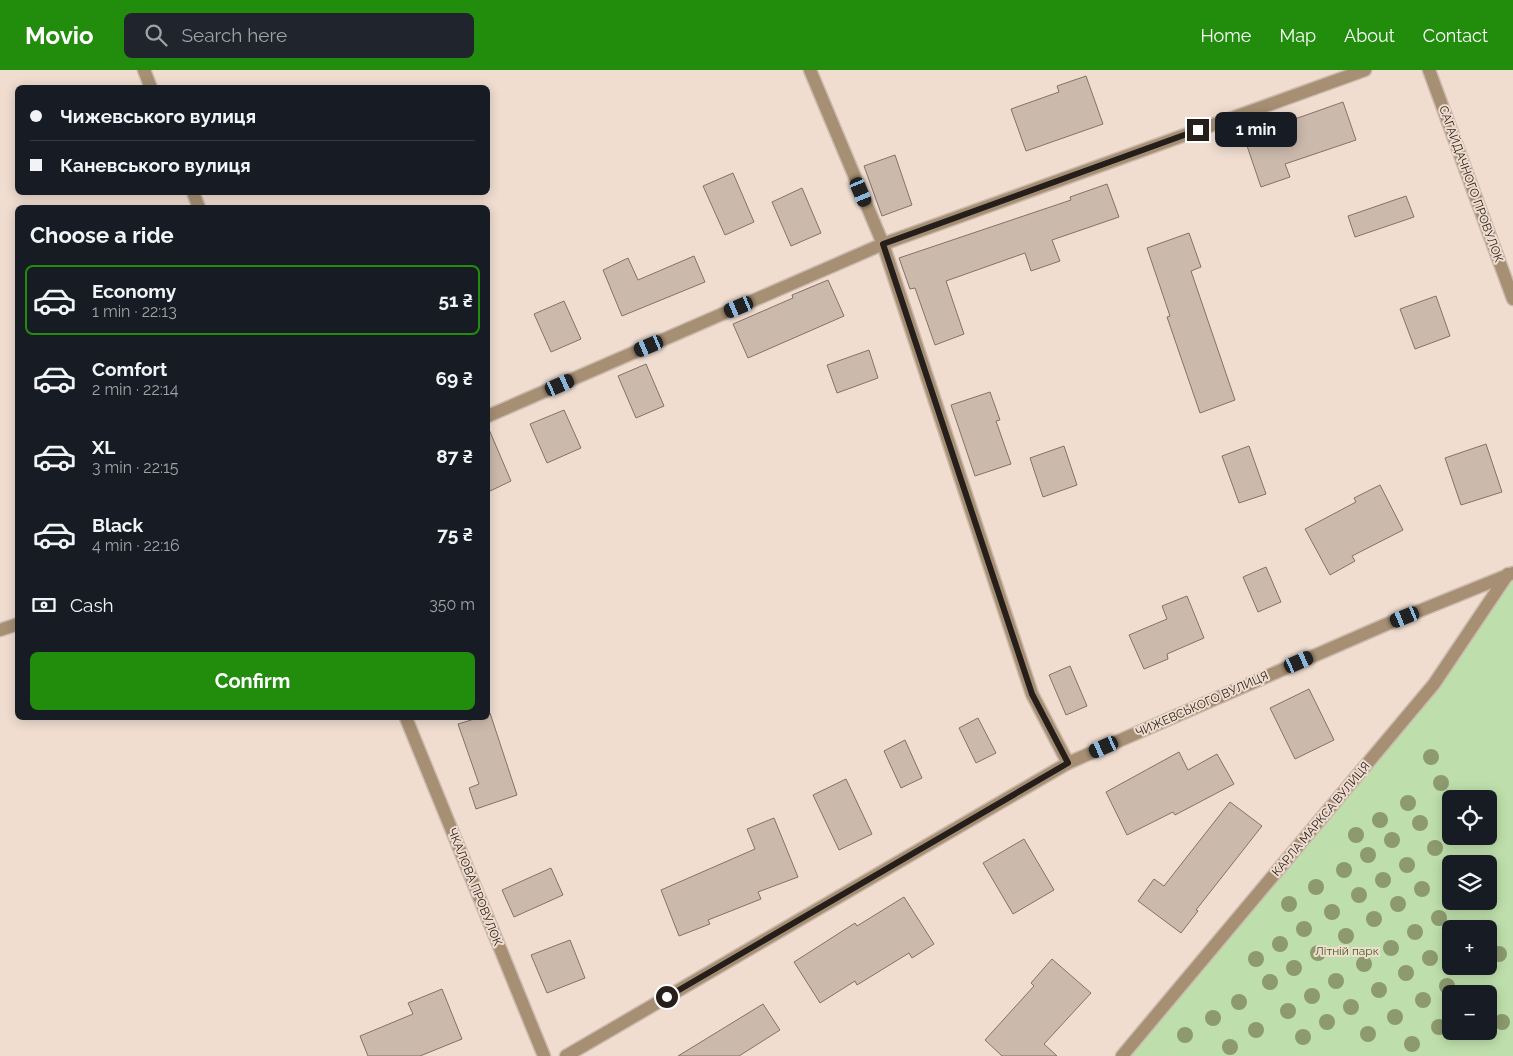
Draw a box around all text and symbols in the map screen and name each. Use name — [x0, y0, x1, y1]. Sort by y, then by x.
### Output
search box — [124, 13, 474, 58]
text: Movio — [25, 21, 94, 50]
icon: search — [142, 21, 170, 49]
text: Search here — [182, 24, 287, 46]
text: Home — [1200, 25, 1251, 46]
text: Map — [1279, 25, 1316, 46]
text: About — [1344, 25, 1395, 46]
text: Contact — [1423, 25, 1488, 46]
street label: САГАЙДАЧНОГО ПРОВУЛОК — [1436, 104, 1506, 265]
text: Чижевського вулиця — [60, 105, 256, 127]
callout: 1 min — [1216, 112, 1298, 148]
route end — [1187, 119, 1209, 141]
text: 1 min — [1236, 120, 1276, 139]
text: Каневського вулиця — [60, 154, 251, 176]
car — [848, 175, 873, 209]
text: Choose a ride — [30, 222, 174, 248]
icon: car — [32, 278, 77, 323]
text: Economy — [92, 280, 176, 302]
text: 51 ₴ — [438, 289, 473, 311]
car — [722, 294, 755, 320]
text: 1 min · 22:13 — [92, 302, 177, 321]
car — [632, 333, 665, 359]
icon: car — [32, 356, 77, 401]
text: Comfort — [92, 358, 167, 380]
text: 69 ₴ — [436, 367, 473, 389]
car — [543, 372, 576, 398]
text: 2 min · 22:14 — [92, 380, 178, 399]
icon: car — [32, 434, 77, 479]
text: XL — [92, 436, 115, 458]
text: 87 ₴ — [436, 445, 473, 467]
text: 3 min · 22:15 — [92, 458, 179, 477]
icon: car — [32, 512, 77, 557]
text: Black — [92, 514, 143, 536]
text: 75 ₴ — [437, 523, 473, 545]
text: 4 min · 22:16 — [92, 536, 180, 555]
icon: cash — [30, 591, 58, 619]
text: Cash — [70, 594, 114, 616]
text: 350 m — [429, 595, 475, 614]
car — [1388, 604, 1421, 630]
car — [1282, 649, 1315, 675]
button: Confirm — [30, 652, 475, 710]
street label: ЧИЖЕВСЬКОГО ВУЛИЦЯ — [1134, 668, 1270, 740]
car — [1087, 734, 1120, 760]
street label: КАРЛА МАРКСА ВУЛИЦЯ — [1269, 759, 1373, 879]
map controls — [1442, 790, 1497, 1040]
button: locate — [1442, 790, 1497, 845]
street label: ЧКАЛОВА ПРОВУЛОК — [445, 826, 505, 948]
button: layers — [1442, 855, 1497, 910]
button: + — [1442, 920, 1497, 975]
park label: Літній парк — [1315, 944, 1379, 958]
button: − — [1442, 985, 1497, 1040]
route start — [656, 986, 678, 1008]

